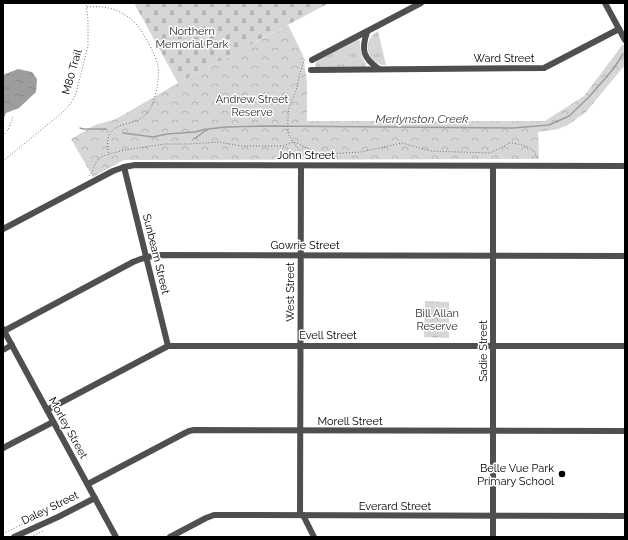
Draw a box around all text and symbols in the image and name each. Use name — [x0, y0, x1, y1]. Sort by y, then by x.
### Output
park label: Northern Memorial Park — [156, 25, 229, 51]
street label: M80 Trail — [59, 48, 85, 96]
street label: Ward Street — [474, 52, 535, 65]
park label: Andrew Street Reserve — [216, 93, 289, 119]
water label: Merlynston Creek — [376, 112, 469, 126]
street label: John Street — [277, 149, 335, 162]
street label: Sunbeam Street — [140, 213, 172, 296]
street label: Gowrie Street — [270, 239, 340, 252]
street label: West Street — [284, 262, 297, 322]
park label: Bill Allan Reserve — [415, 307, 459, 333]
street label: Sadie Street — [477, 320, 490, 382]
street label: Evell Street — [299, 329, 357, 342]
street label: Morley Street — [46, 395, 90, 461]
street label: Morell Street — [317, 415, 383, 428]
place label: Belle Vue Park Primary School — [477, 462, 554, 488]
marker: Belle Vue Park Primary School — [557, 469, 567, 479]
street label: Daley Street — [19, 488, 81, 527]
street label: Everard Street — [359, 500, 431, 513]

